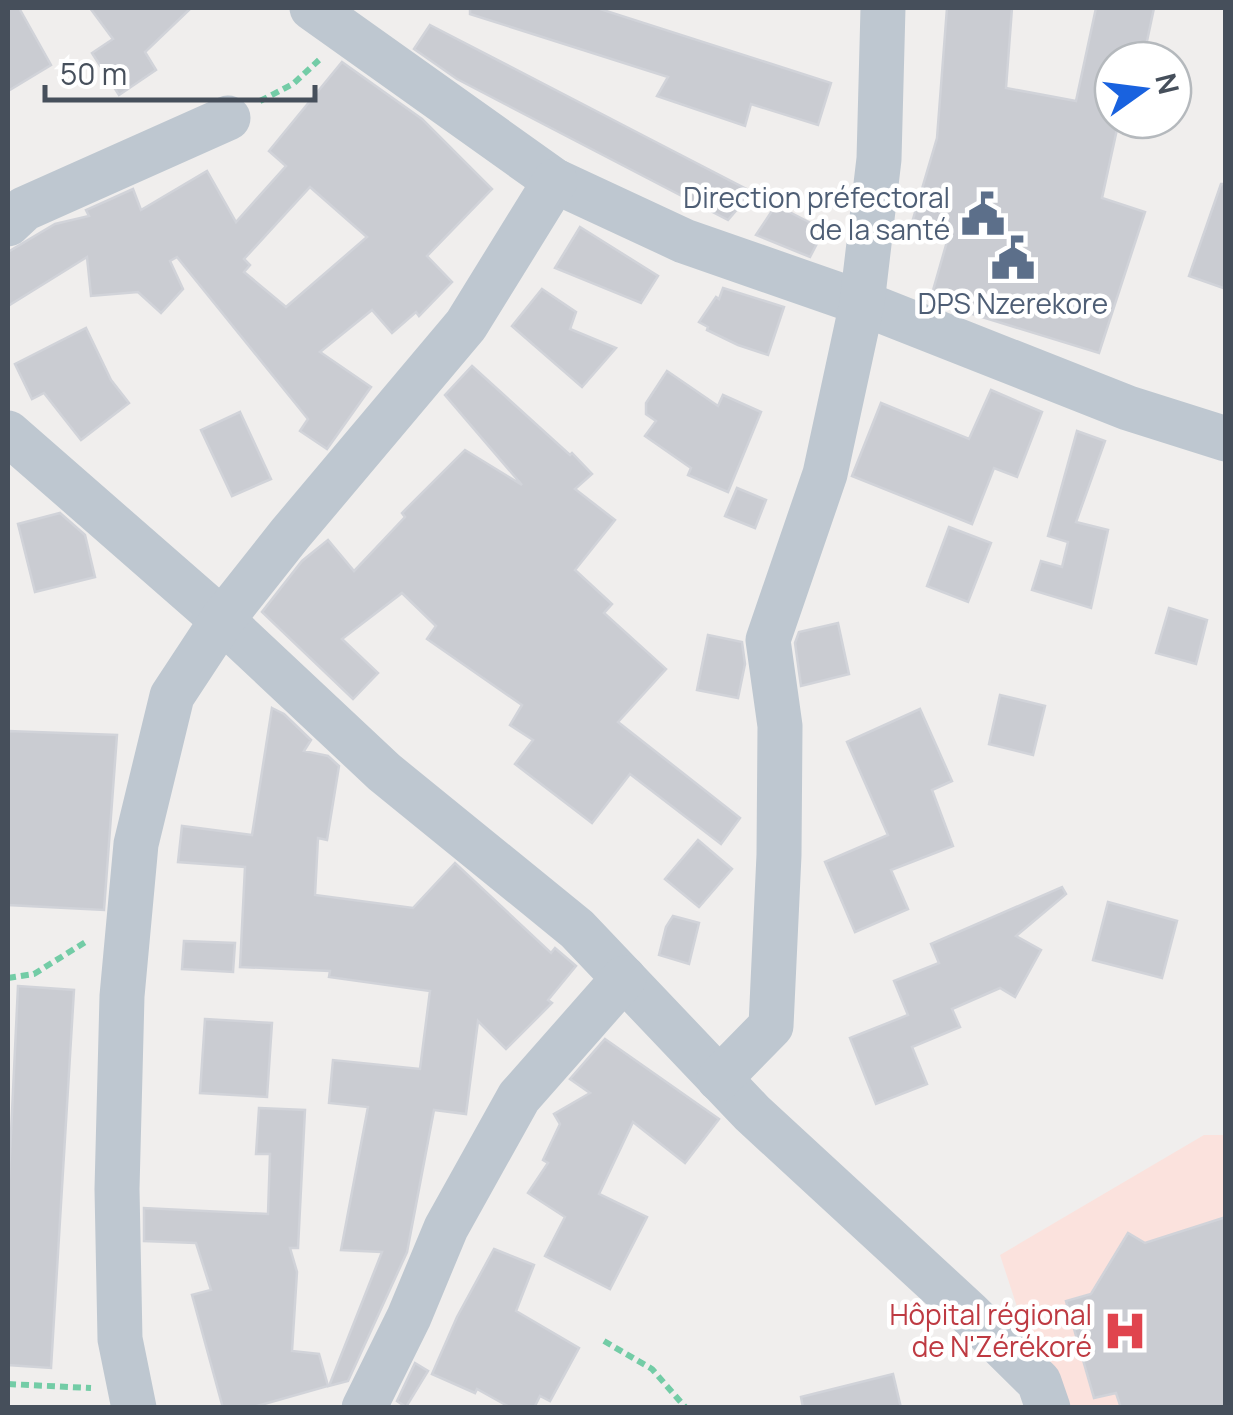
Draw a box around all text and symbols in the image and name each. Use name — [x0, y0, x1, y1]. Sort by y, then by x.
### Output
scale bar — [45, 40, 315, 102]
north arrow — [1093, 40, 1193, 140]
text: 50 m — [60, 53, 127, 94]
text: N — [1147, 69, 1189, 98]
place label: Direction préfectoral de la santé — [683, 178, 950, 248]
public building icon: Direction préfectoral de la santé — [959, 190, 1007, 238]
public building icon: DPS Nzerekore — [989, 234, 1037, 282]
place label: DPS Nzerekore — [918, 284, 1108, 322]
place label: Hôpital régional de N'Zérékoré — [889, 1295, 1092, 1365]
hospital icon: Hôpital régional de N'Zérékoré — [1101, 1307, 1149, 1355]

